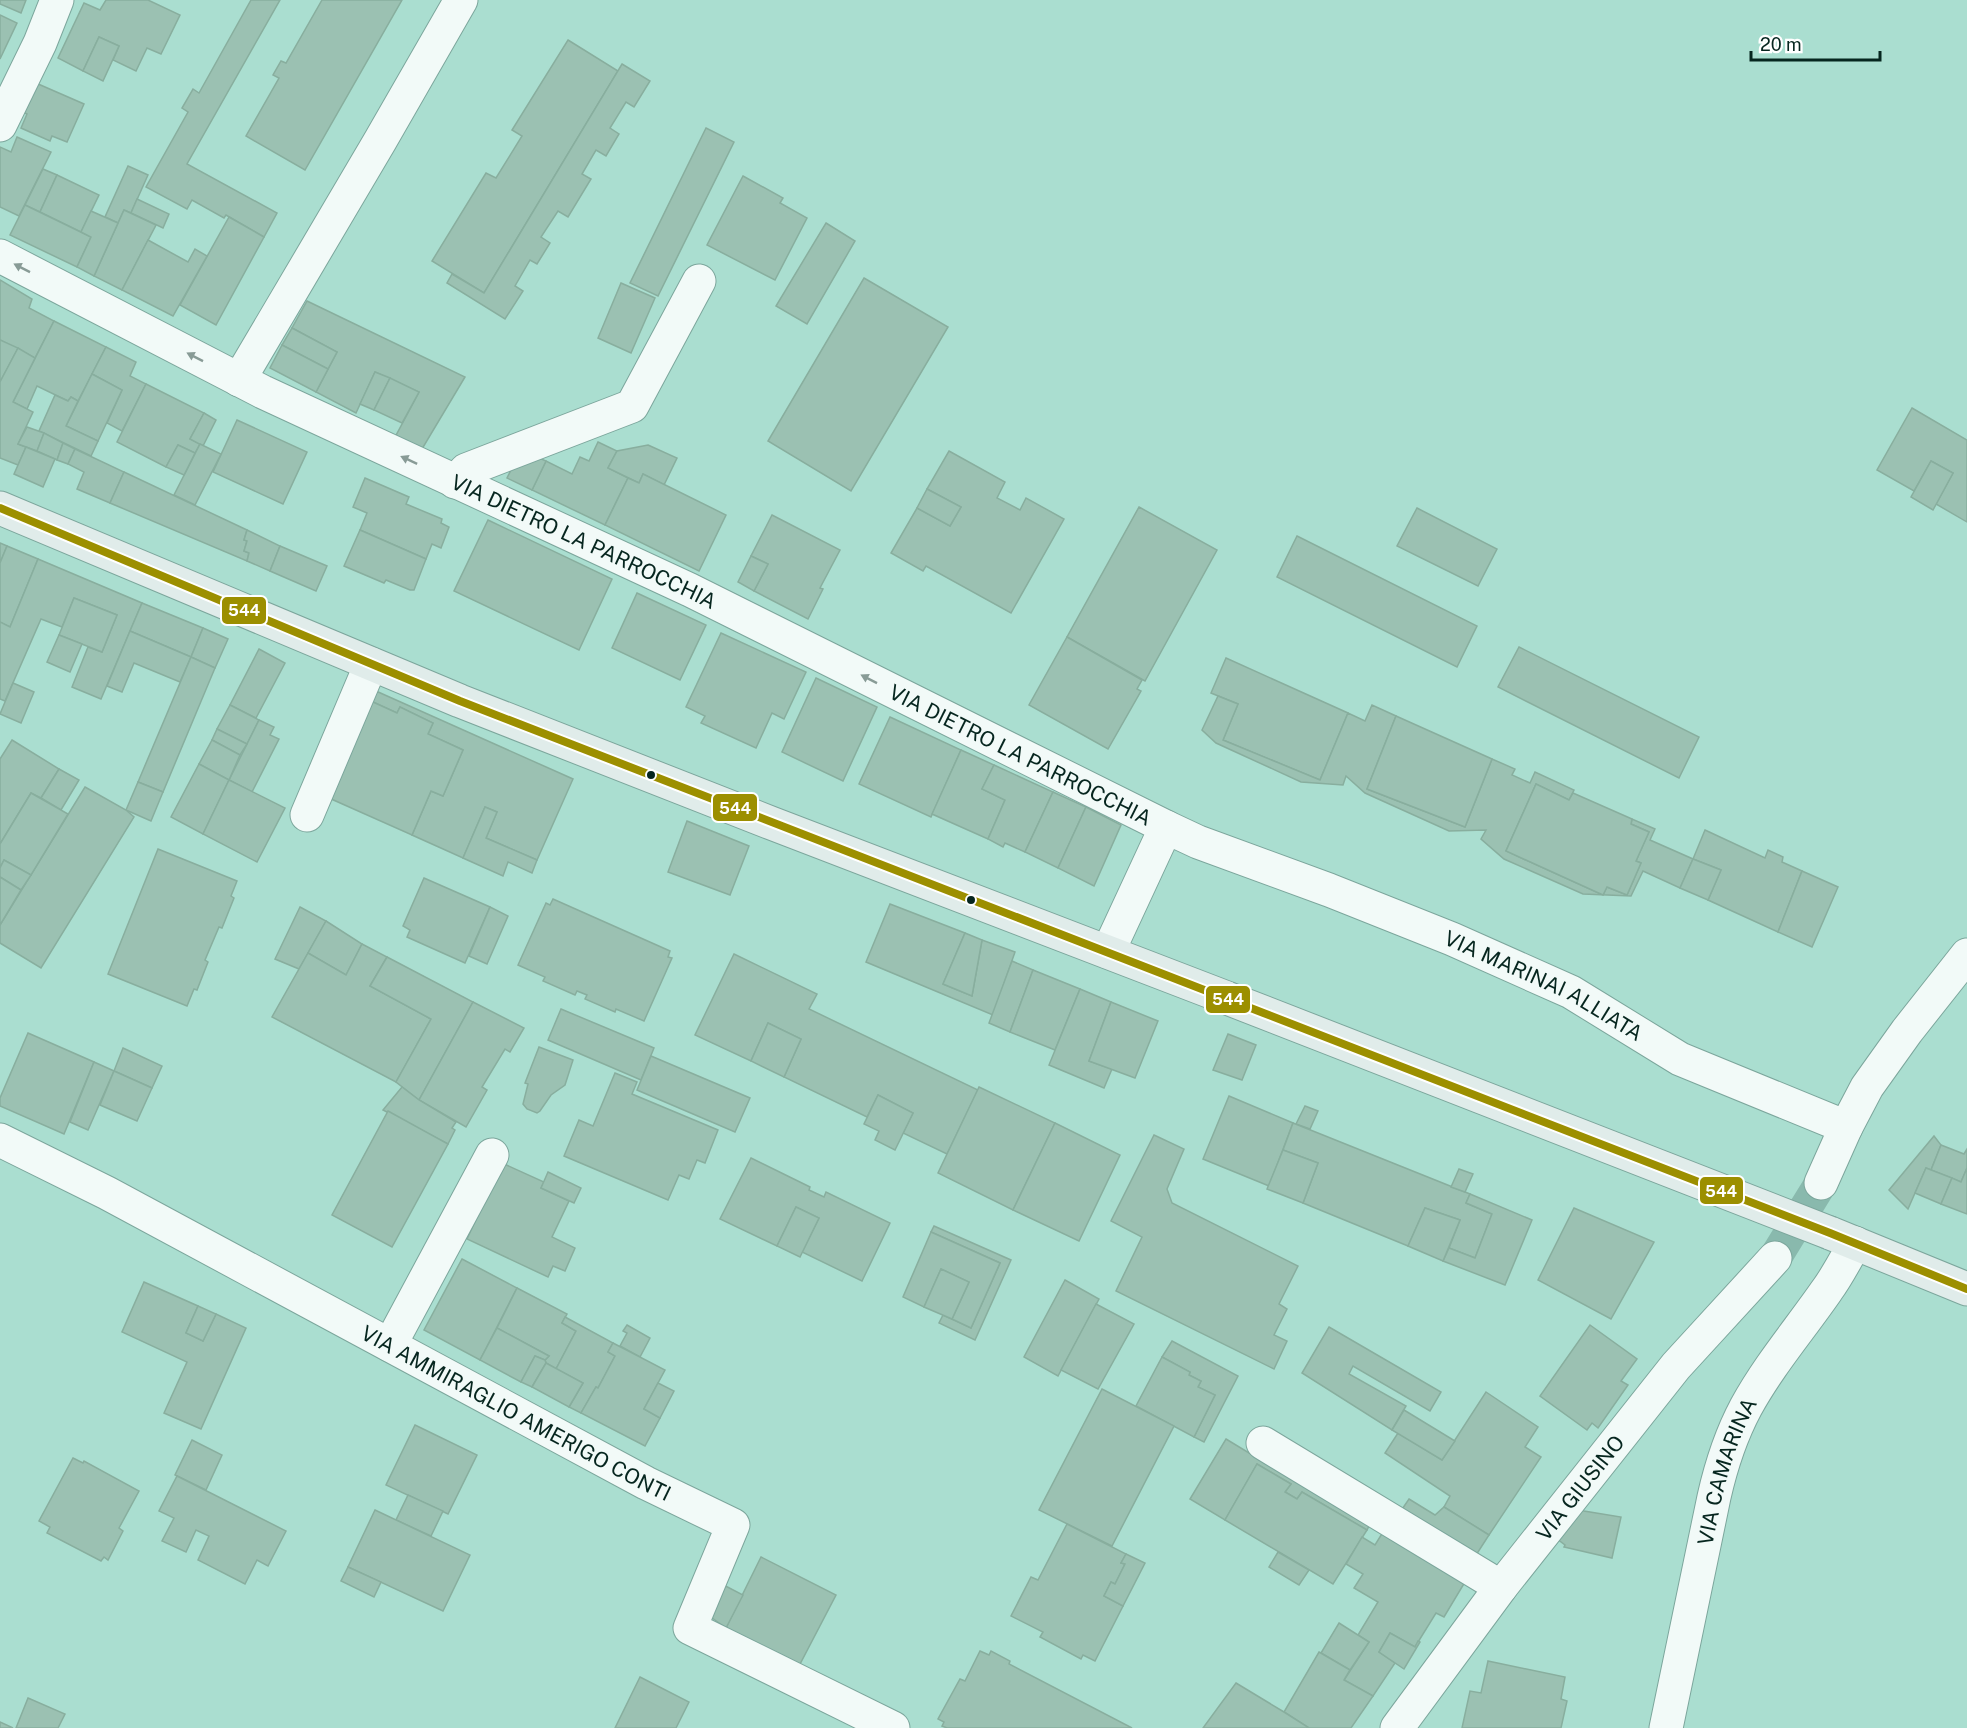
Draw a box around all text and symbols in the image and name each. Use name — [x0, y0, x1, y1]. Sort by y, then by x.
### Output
scale bar — [1751, 24, 1880, 62]
text: 20 m — [1760, 34, 1802, 55]
one-way arrow — [13, 263, 31, 273]
one-way arrow — [186, 353, 204, 363]
one-way arrow — [400, 455, 417, 464]
street label: VIA DIETRO LA PARROCCHIA — [447, 469, 721, 614]
line badge: 544 — [221, 596, 267, 625]
text: 544 — [228, 601, 260, 620]
one-way arrow — [860, 674, 877, 684]
street label: VIA DIETRO LA PARROCCHIA — [885, 679, 1156, 830]
unlabelled marker — [645, 769, 657, 781]
line badge: 544 — [712, 793, 758, 822]
text: 544 — [719, 799, 751, 818]
unlabelled marker — [965, 894, 977, 906]
street label: VIA MARINAI ALLIATA — [1441, 925, 1648, 1046]
line badge: 544 — [1205, 985, 1251, 1014]
text: 544 — [1212, 990, 1244, 1009]
line badge: 544 — [1699, 1176, 1744, 1205]
text: 544 — [1705, 1182, 1737, 1201]
street label: VIA AMMIRAGLIO AMERIGO CONTI — [357, 1320, 675, 1506]
street label: VIA CAMARINA — [1692, 1393, 1761, 1547]
street label: VIA GIUSINO — [1530, 1430, 1629, 1545]

